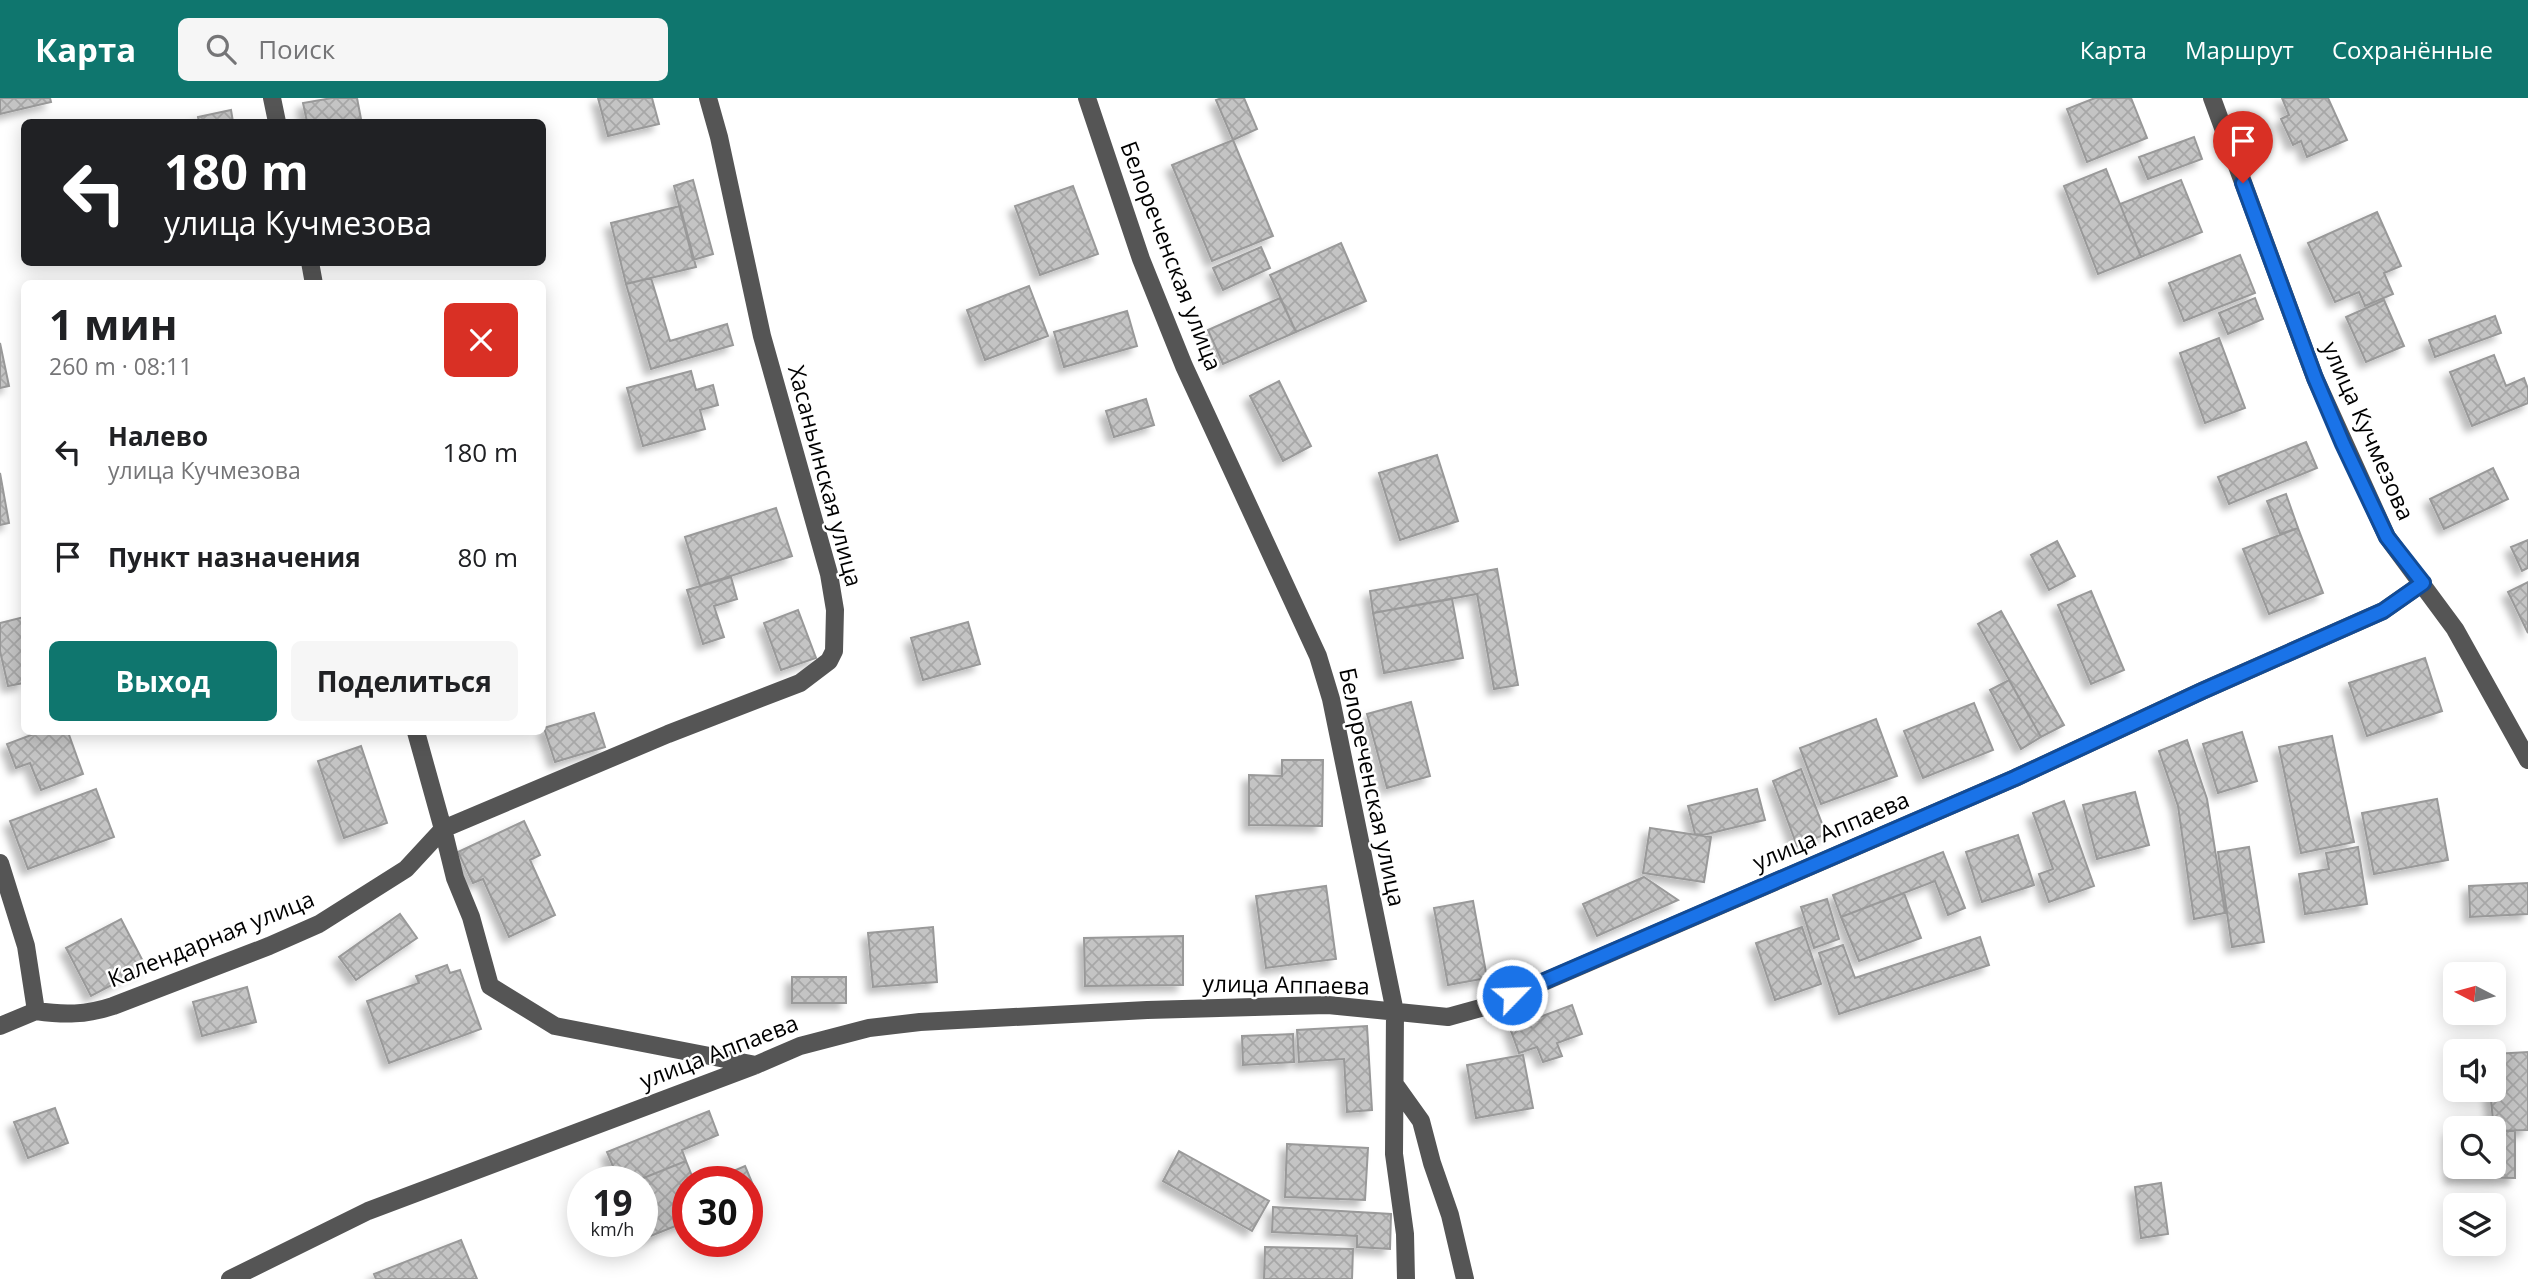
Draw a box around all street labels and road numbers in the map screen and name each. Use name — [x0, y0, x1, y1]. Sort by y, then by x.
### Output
street label: Белореченская улица — [1113, 136, 1230, 375]
street label: улица Кучмезова — [2315, 336, 2423, 525]
street label: Хасаньинская улица — [781, 361, 871, 590]
street label: Белореченская улица — [1332, 664, 1414, 909]
street label: улица Аппаева — [1747, 783, 1914, 877]
street label: Календарная улица — [103, 882, 319, 994]
street label: улица Аппаева — [1202, 967, 1370, 1001]
street label: улица Аппаева — [635, 1006, 802, 1096]

